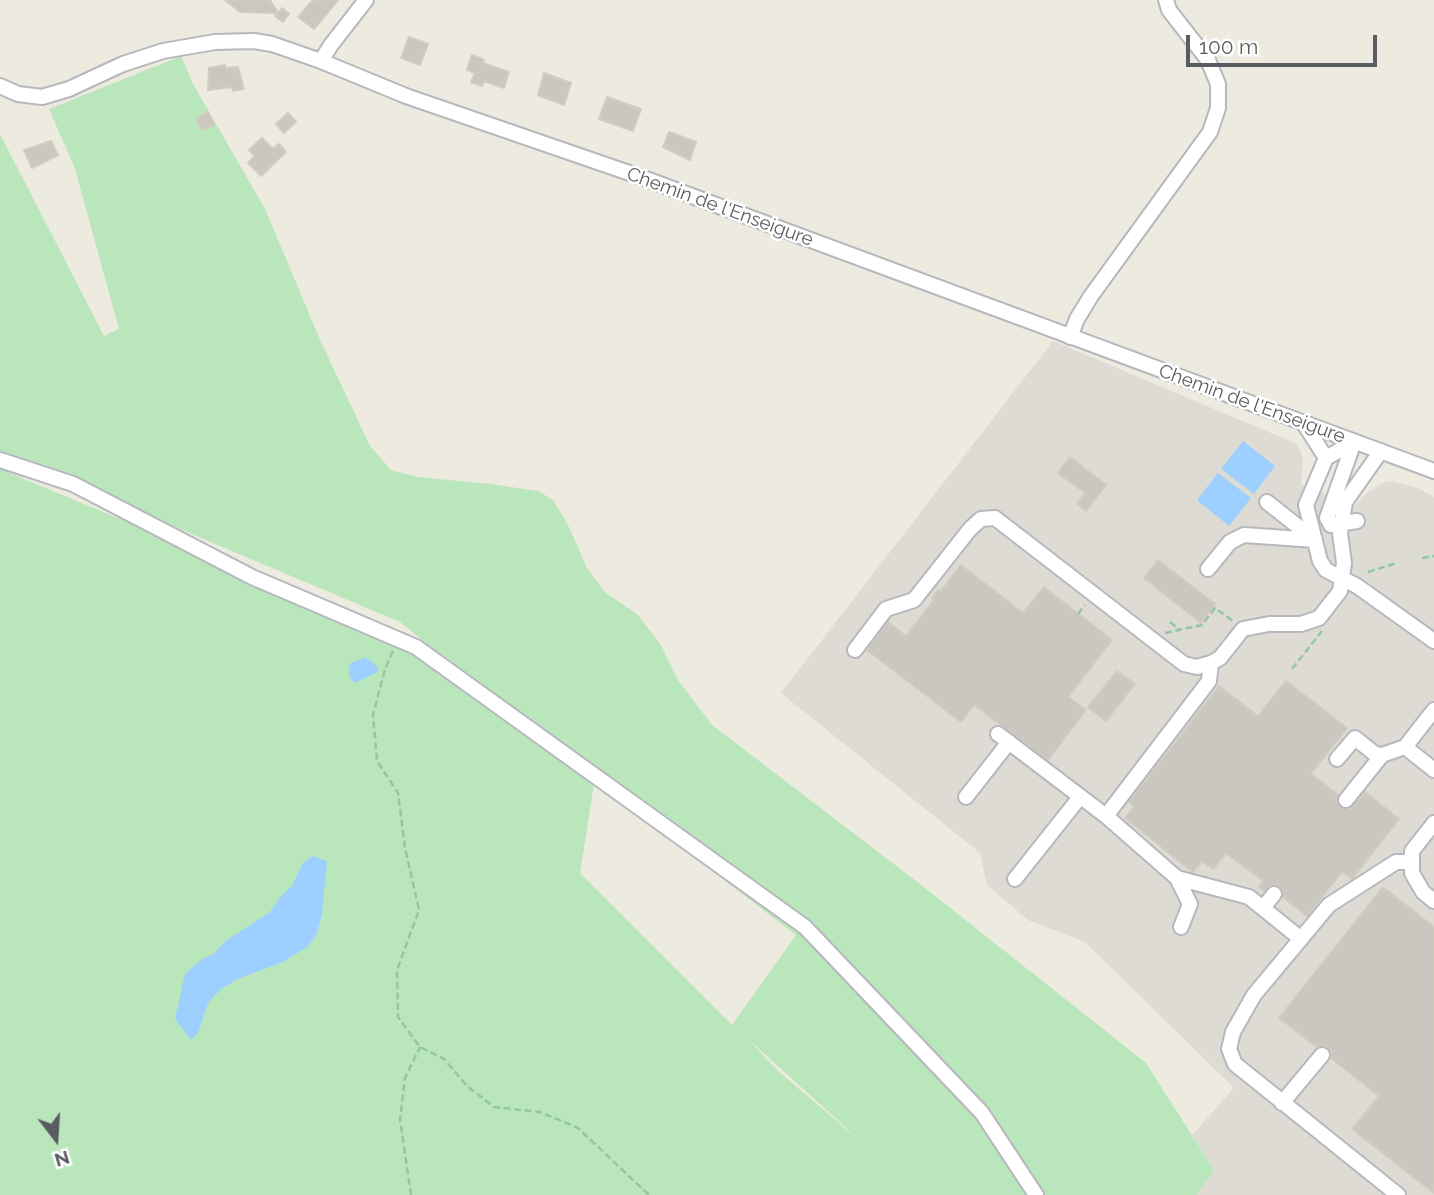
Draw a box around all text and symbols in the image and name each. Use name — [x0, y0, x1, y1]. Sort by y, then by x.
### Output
scale bar — [1189, 21, 1380, 65]
text: 100 m — [1199, 34, 1258, 59]
street label: Chemin de l'Enseigure — [624, 163, 816, 251]
street label: Chemin de l'Enseigure — [1156, 360, 1348, 448]
north arrow — [21, 1104, 91, 1174]
text: N — [52, 1146, 72, 1172]

